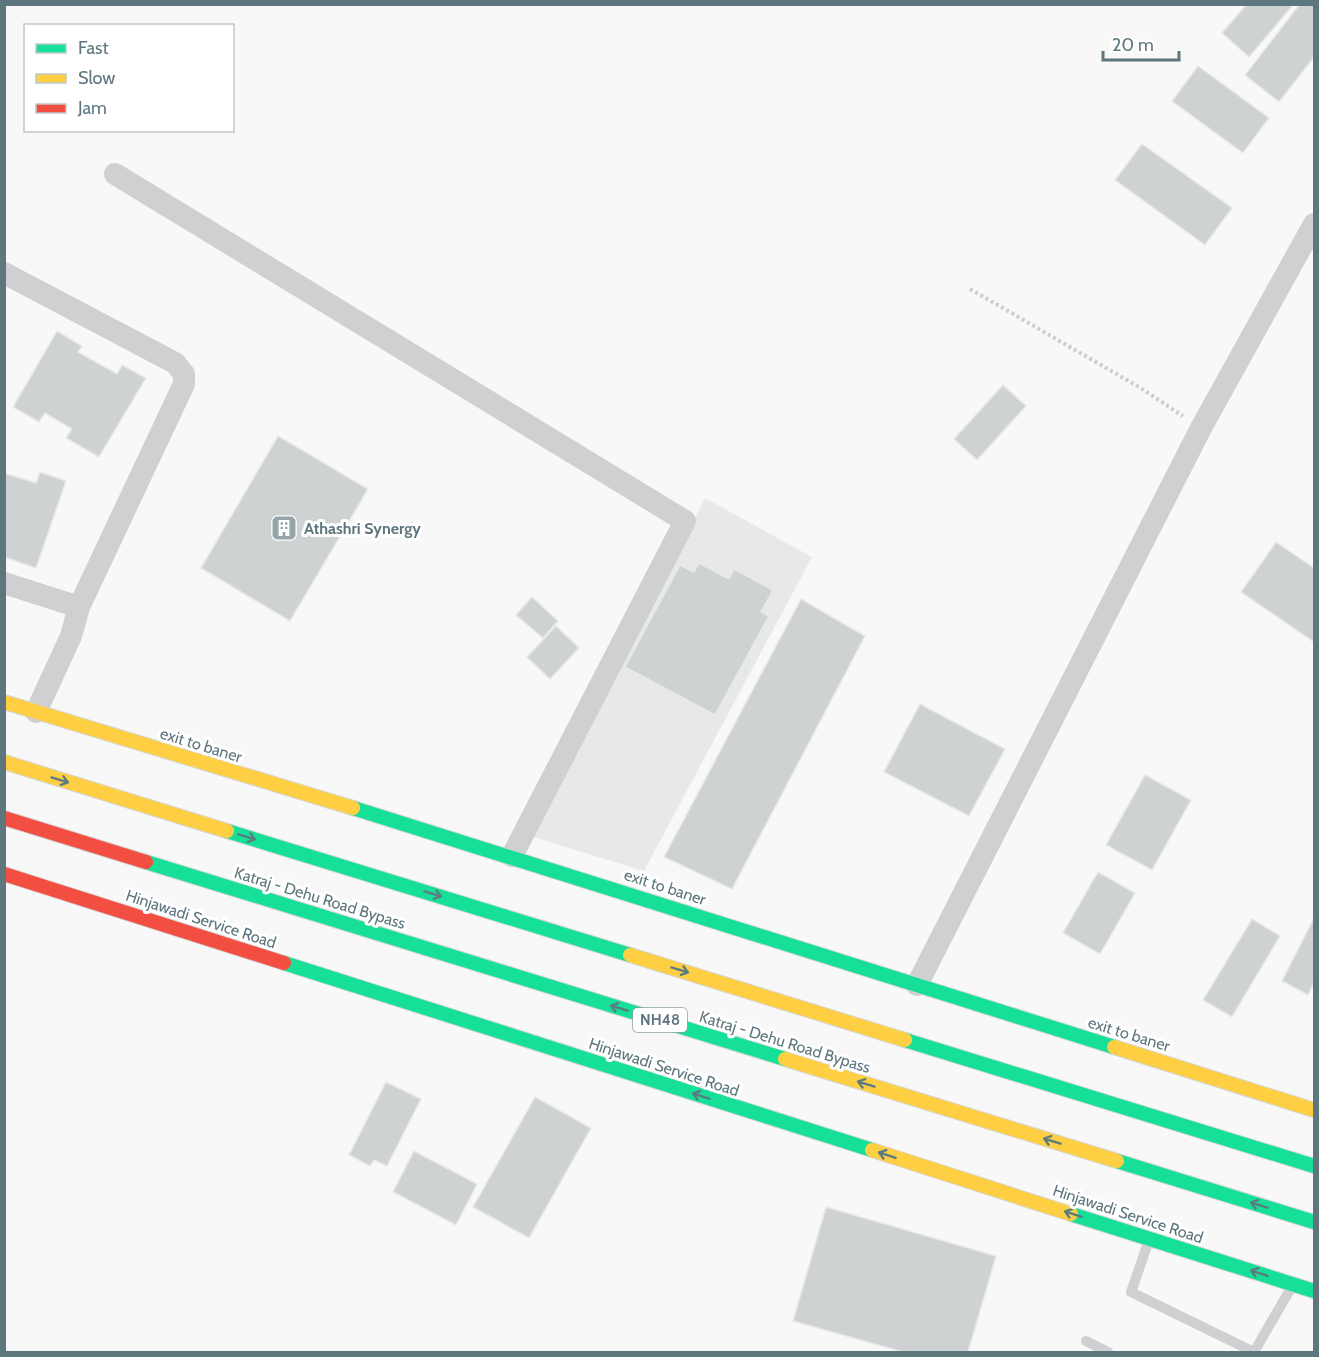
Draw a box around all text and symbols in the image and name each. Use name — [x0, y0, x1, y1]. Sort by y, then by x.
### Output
legend — [24, 24, 234, 132]
scale bar — [1103, 24, 1180, 62]
text: 20 m — [1112, 34, 1154, 56]
text: Fast — [78, 37, 109, 59]
text: Slow — [78, 67, 115, 89]
text: Jam — [77, 97, 107, 119]
building icon: Athashri Synergy — [269, 513, 299, 543]
place label: Athashri Synergy — [304, 519, 421, 538]
street label: exit to baner — [158, 724, 245, 767]
one-way arrow — [50, 775, 69, 786]
one-way arrow — [237, 832, 256, 843]
street label: Katraj - Dehu Road Bypass — [232, 863, 408, 933]
street label: exit to baner — [622, 865, 709, 909]
street label: Hinjawadi Service Road — [123, 886, 279, 952]
one-way arrow — [423, 890, 442, 901]
one-way arrow — [670, 965, 689, 976]
one-way arrow — [610, 1002, 629, 1013]
street label: Katraj - Dehu Road Bypass — [697, 1007, 873, 1077]
road number: NH48 — [633, 1008, 687, 1032]
street label: exit to baner — [1086, 1013, 1173, 1056]
street label: Hinjawadi Service Road — [586, 1034, 742, 1100]
one-way arrow — [857, 1078, 876, 1089]
one-way arrow — [692, 1090, 711, 1101]
one-way arrow — [1043, 1135, 1062, 1146]
one-way arrow — [878, 1149, 897, 1160]
street label: Hinjawadi Service Road — [1050, 1181, 1206, 1247]
one-way arrow — [1250, 1199, 1269, 1210]
one-way arrow — [1064, 1208, 1083, 1219]
one-way arrow — [1250, 1267, 1269, 1278]

